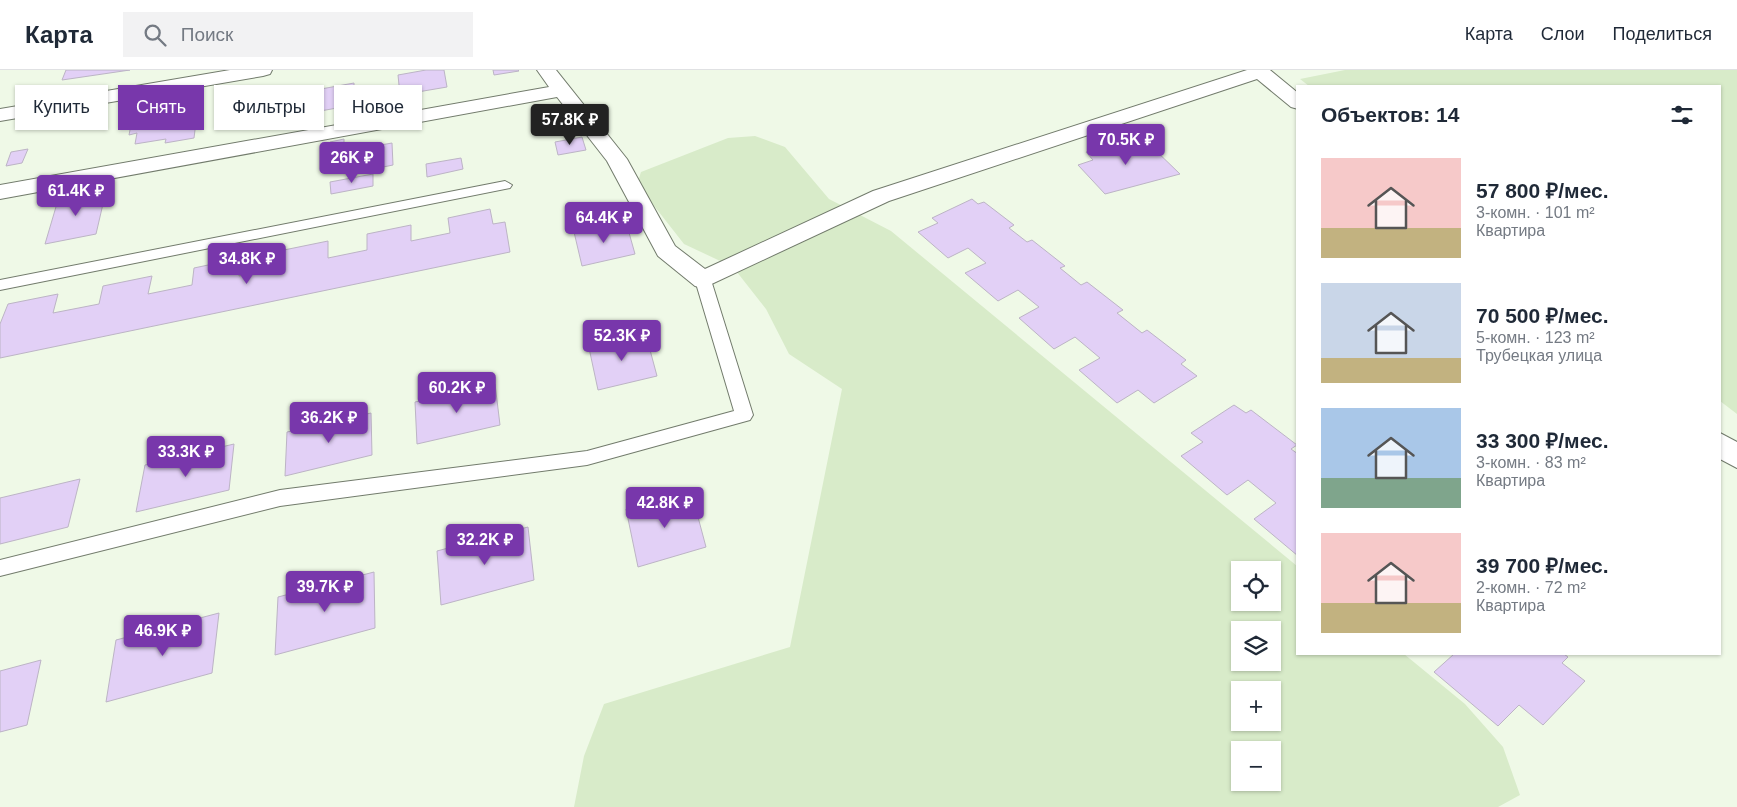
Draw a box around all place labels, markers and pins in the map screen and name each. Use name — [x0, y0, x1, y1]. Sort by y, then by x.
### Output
pin: 57.8K ₽ — [524, 104, 616, 146]
pin: 70.5K ₽ — [1080, 124, 1172, 166]
pin: 26K ₽ — [317, 142, 387, 184]
pin: 61.4K ₽ — [30, 174, 122, 217]
pin: 64.4K ₽ — [558, 202, 650, 244]
pin: 34.8K ₽ — [201, 242, 293, 285]
pin: 52.3K ₽ — [576, 320, 668, 362]
pin: 60.2K ₽ — [411, 372, 503, 414]
pin: 36.2K ₽ — [283, 402, 375, 444]
pin: 33.3K ₽ — [140, 436, 232, 478]
pin: 42.8K ₽ — [619, 486, 711, 529]
pin: 32.2K ₽ — [439, 524, 531, 566]
pin: 39.7K ₽ — [279, 570, 371, 613]
pin: 46.9K ₽ — [117, 614, 209, 657]

